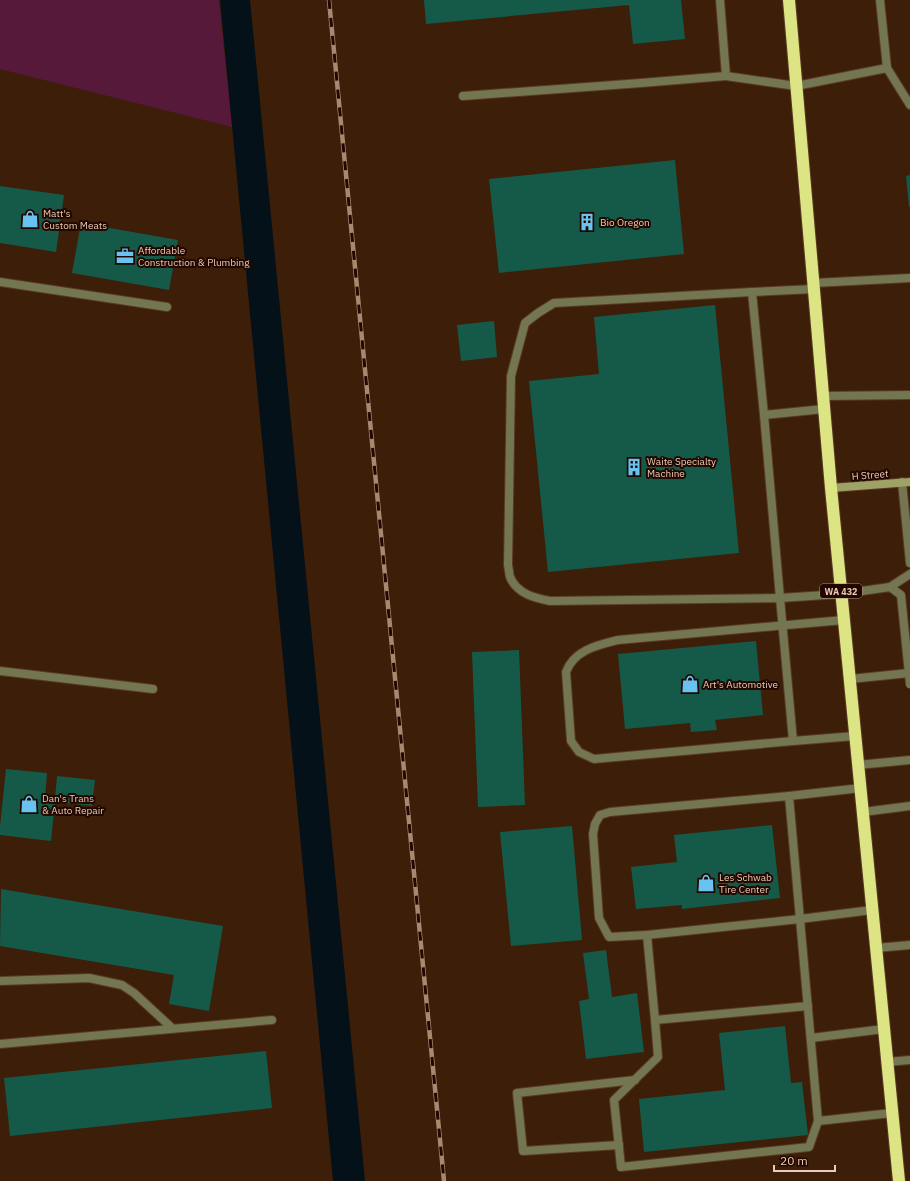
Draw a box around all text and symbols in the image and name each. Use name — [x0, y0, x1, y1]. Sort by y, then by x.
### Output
place label: Matt's Custom Meats — [43, 207, 107, 232]
shop icon: Matt's Custom Meats — [20, 209, 40, 229]
building icon: Bio Oregon — [577, 212, 597, 232]
place label: Bio Oregon — [600, 216, 650, 229]
place label: Affordable Construction & Plumbing — [138, 244, 250, 269]
office icon: Affordable Construction & Plumbing — [115, 246, 135, 266]
place label: Waite Specialty Machine — [647, 455, 716, 480]
building icon: Waite Specialty Machine — [624, 457, 644, 477]
street label: H Street — [851, 467, 889, 483]
road number: WA 432 — [820, 584, 862, 598]
shop icon: Art's Automotive — [680, 674, 700, 694]
place label: Art's Automotive — [703, 678, 779, 691]
place label: Dan's Trans & Auto Repair — [42, 792, 104, 817]
shop icon: Dan's Trans & Auto Repair — [19, 794, 39, 814]
place label: Les Schwab Tire Center — [719, 871, 772, 896]
shop icon: Les Schwab Tire Center — [696, 873, 716, 893]
scale bar — [774, 1147, 835, 1173]
text: 20 m — [780, 1153, 808, 1168]

